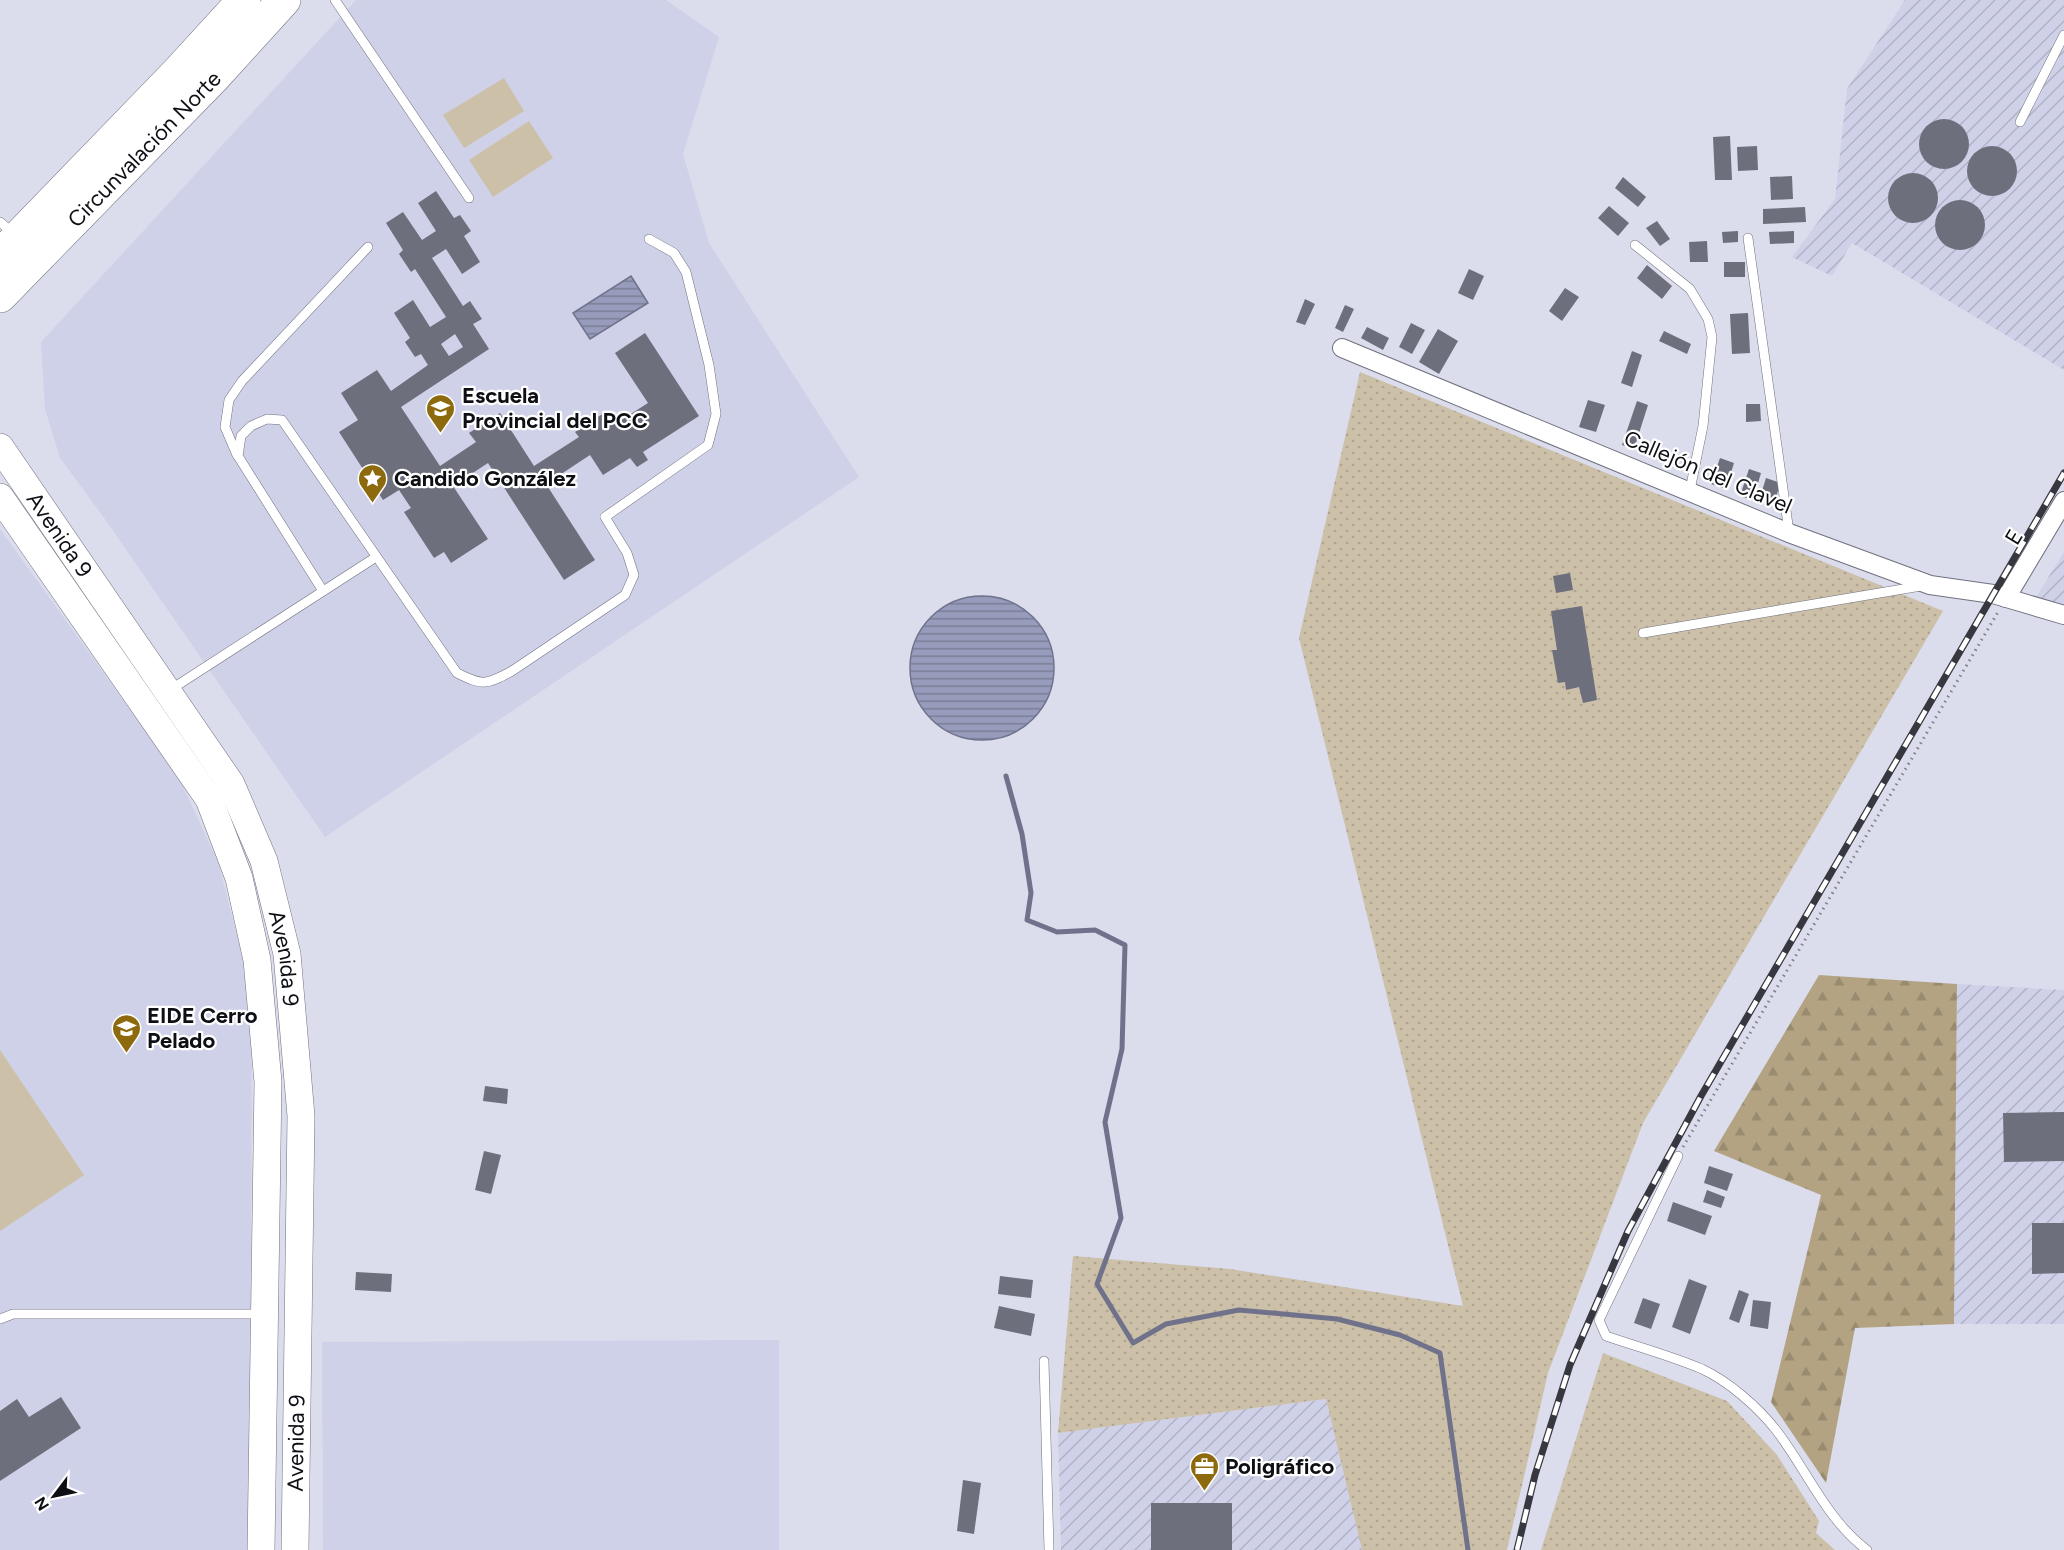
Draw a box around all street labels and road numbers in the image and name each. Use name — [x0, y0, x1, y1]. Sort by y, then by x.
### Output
street label: Circunvalación Norte — [62, 65, 226, 233]
street label: Callejón del Clavel — [1620, 424, 1796, 520]
street label: Avenida 9 — [21, 487, 99, 582]
street label: E — [1999, 524, 2029, 550]
street label: Avenida 9 — [263, 907, 305, 1007]
street label: Avenida 9 — [282, 1394, 310, 1492]

